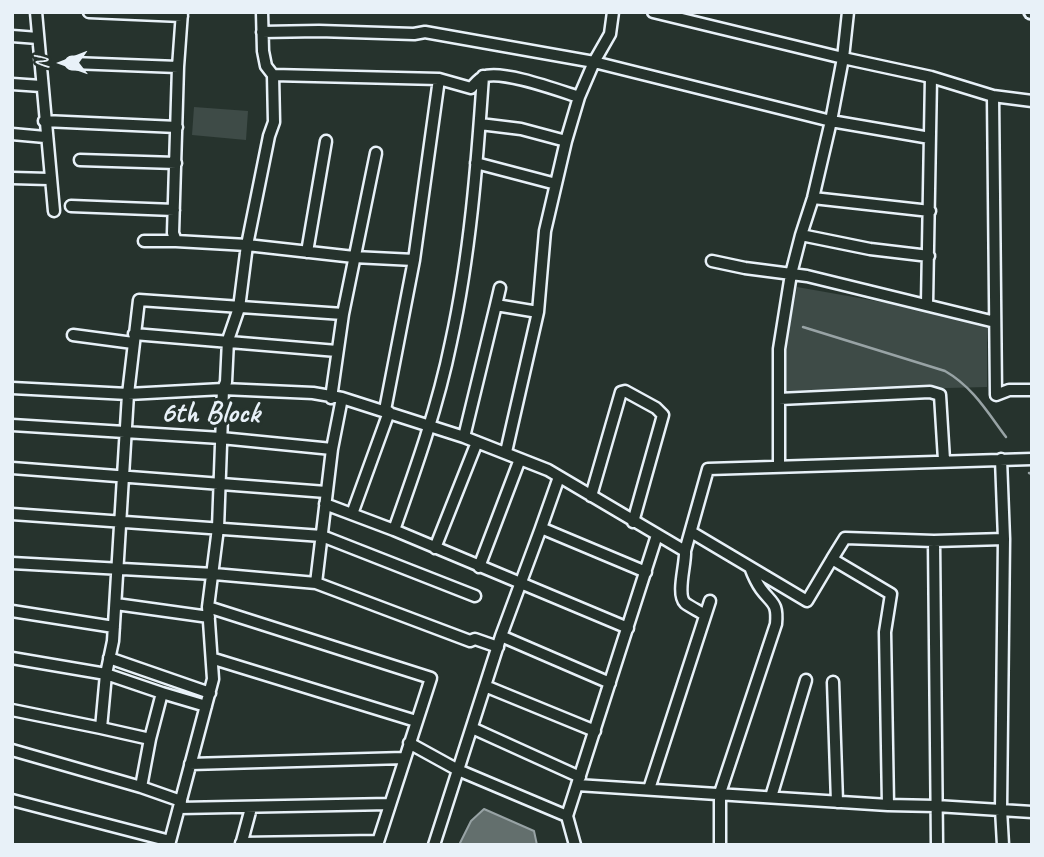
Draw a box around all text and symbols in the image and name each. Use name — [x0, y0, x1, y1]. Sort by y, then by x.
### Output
north arrow — [28, 28, 98, 98]
text: N — [30, 57, 54, 69]
district label: 6th Block — [160, 396, 260, 432]

